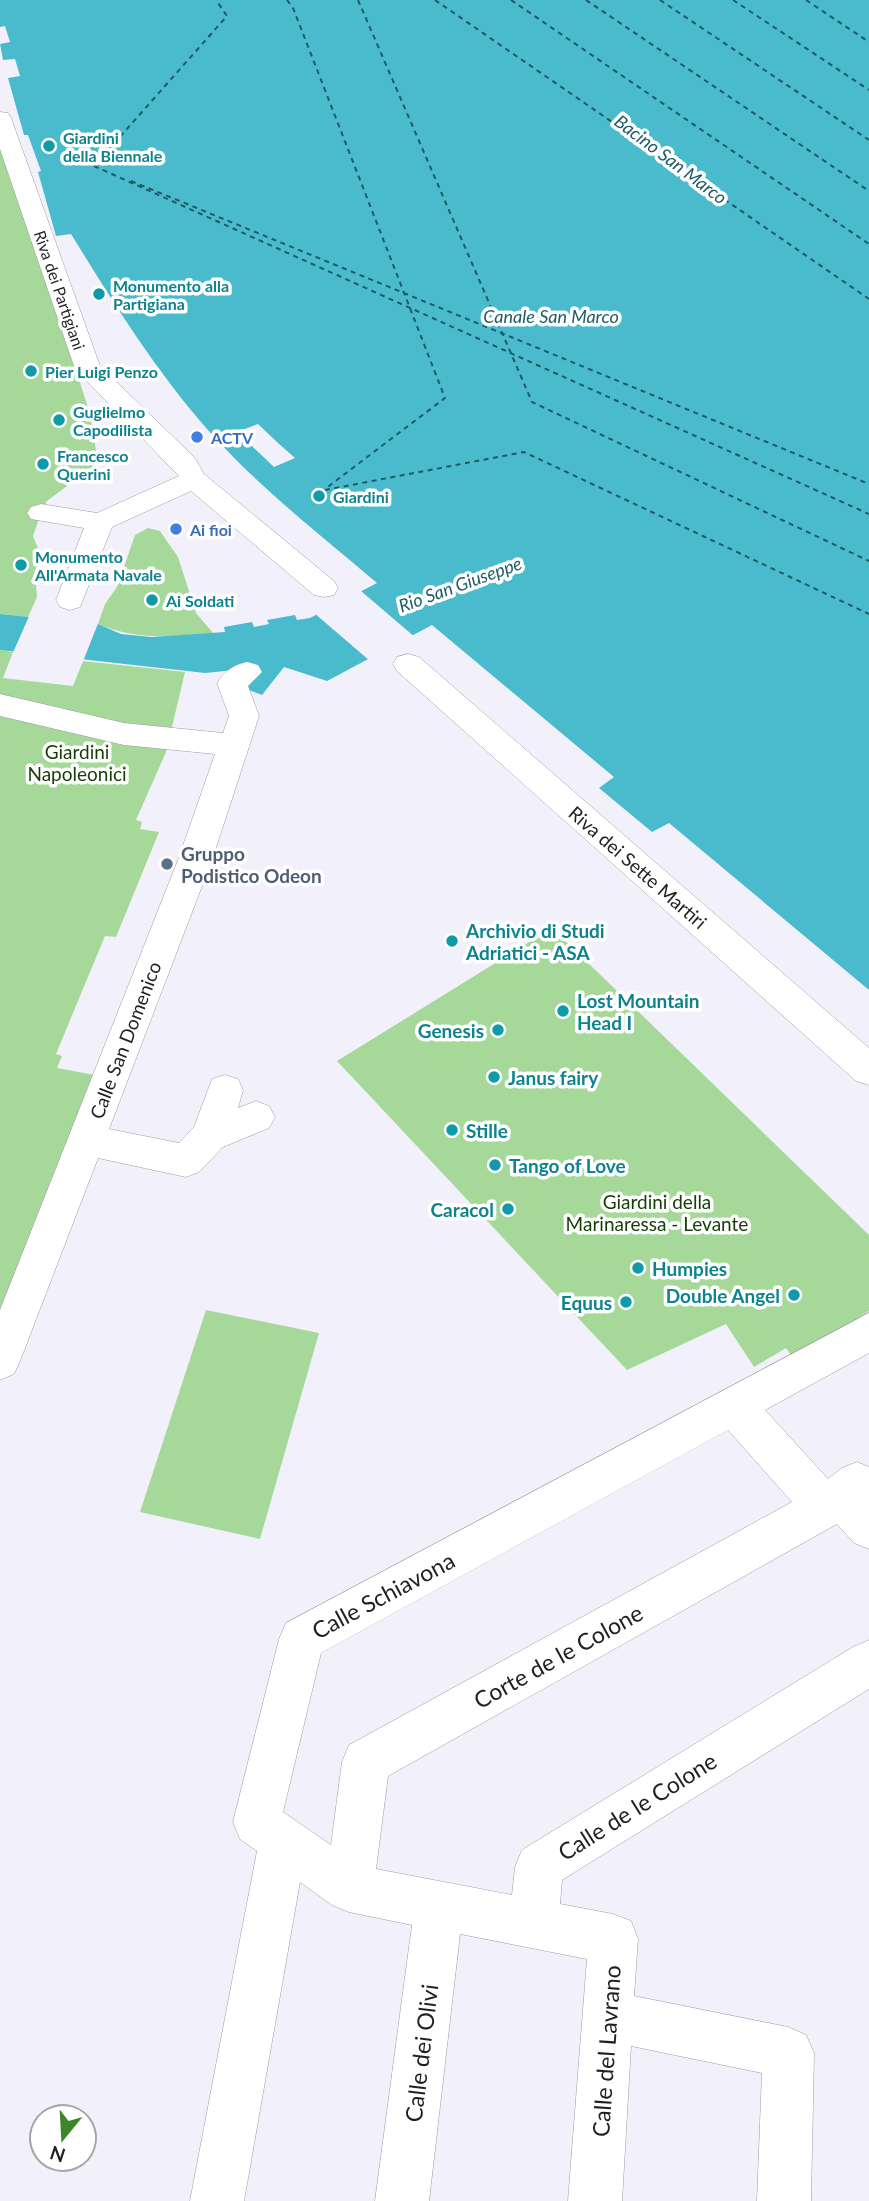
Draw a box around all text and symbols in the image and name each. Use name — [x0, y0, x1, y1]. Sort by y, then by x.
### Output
water label: Bacino San Marco — [610, 110, 732, 208]
place label: Giardini della Biennale — [63, 128, 163, 165]
marker: Giardini della Biennale — [41, 138, 57, 154]
street label: Riva dei Partigiani — [31, 228, 89, 352]
place label: Monumento alla Partigiana — [113, 276, 229, 313]
marker: Monumento alla Partigiana — [91, 286, 107, 302]
water label: Canale San Marco — [483, 305, 619, 327]
place label: Pier Luigi Penzo — [45, 362, 158, 381]
marker: Pier Luigi Penzo — [23, 363, 39, 379]
place label: Guglielmo Capodilista — [73, 402, 152, 439]
marker: Guglielmo Capodilista — [51, 412, 67, 428]
place label: ACTV — [210, 428, 254, 447]
marker: ACTV — [189, 429, 205, 445]
place label: Francesco Querini — [57, 446, 128, 483]
marker: Francesco Querini — [35, 456, 51, 472]
place label: Giardini — [333, 487, 389, 506]
marker: Giardini — [311, 488, 327, 504]
place label: Ai fioi — [189, 520, 232, 539]
marker: Ai fioi — [168, 521, 184, 537]
place label: Monumento All'Armata Navale — [34, 547, 162, 584]
water label: Rio San Giuseppe — [395, 552, 525, 616]
marker: Monumento All'Armata Navale — [13, 557, 29, 573]
place label: Ai Soldati — [165, 591, 234, 610]
marker: Ai Soldati — [144, 592, 160, 608]
park label: Giardini Napoleonici — [27, 740, 127, 785]
street label: Riva dei Sette Martiri — [564, 801, 712, 933]
place label: Gruppo Podistico Odeon — [181, 842, 322, 887]
marker: Gruppo Podistico Odeon — [159, 856, 175, 872]
place label: Archivio di Studi Adriatici - ASA — [465, 919, 605, 964]
marker: Archivio di Studi Adriatici - ASA — [444, 933, 460, 949]
street label: Calle San Domenico — [84, 958, 166, 1122]
place label: Lost Mountain Head I — [577, 989, 699, 1034]
marker: Lost Mountain Head I — [555, 1003, 571, 1019]
place label: Genesis — [418, 1019, 484, 1042]
marker: Genesis — [490, 1022, 506, 1038]
place label: Janus fairy — [508, 1066, 599, 1089]
marker: Janus fairy — [486, 1069, 502, 1085]
place label: Stille — [466, 1119, 508, 1142]
marker: Stille — [444, 1122, 460, 1138]
place label: Tango of Love — [509, 1154, 626, 1177]
marker: Tango of Love — [487, 1157, 503, 1173]
park label: Giardini della Marinaressa - Levante — [566, 1190, 748, 1235]
place label: Caracol — [431, 1198, 494, 1221]
marker: Caracol — [500, 1201, 516, 1217]
place label: Humpies — [652, 1257, 727, 1280]
marker: Humpies — [630, 1260, 646, 1276]
place label: Double Angel — [666, 1284, 780, 1307]
marker: Double Angel — [786, 1287, 802, 1303]
place label: Equus — [561, 1291, 612, 1314]
marker: Equus — [618, 1294, 634, 1310]
street label: Calle Schiavona — [307, 1546, 459, 1644]
street label: Corte de le Colone — [469, 1598, 647, 1714]
street label: Calle de le Colone — [553, 1746, 721, 1866]
street label: Calle del Lavrano — [586, 1964, 626, 2138]
street label: Calle dei Olivi — [399, 1982, 443, 2124]
north arrow — [28, 2103, 98, 2173]
text: N — [47, 2141, 68, 2168]

